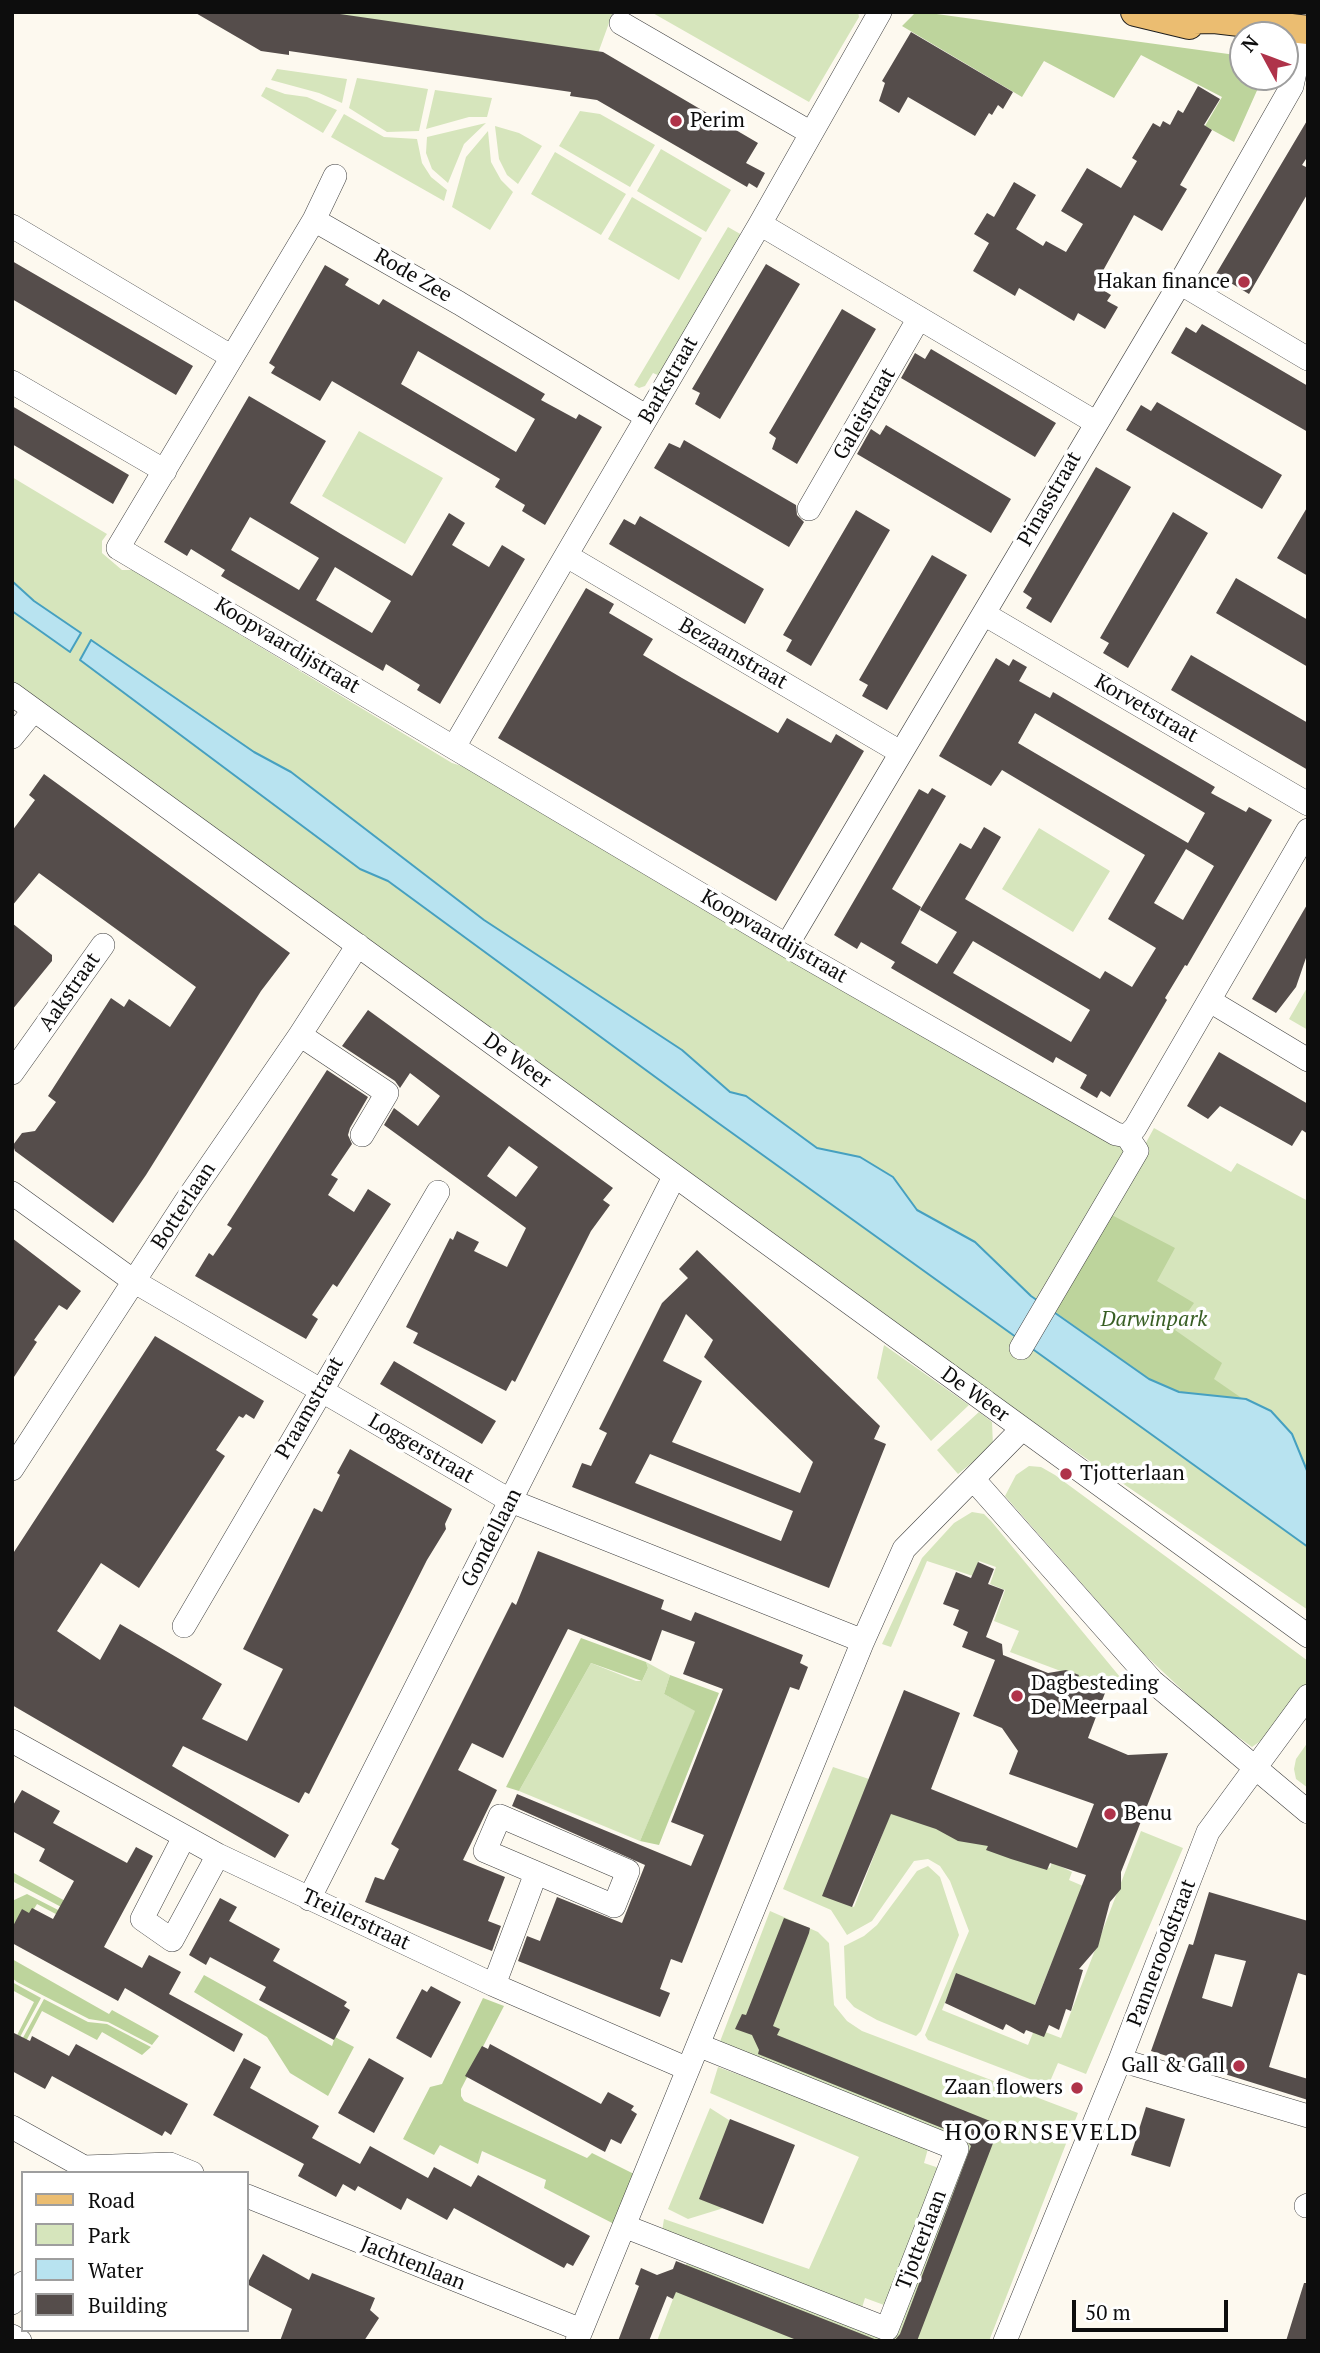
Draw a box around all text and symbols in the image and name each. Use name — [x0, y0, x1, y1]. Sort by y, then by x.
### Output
north arrow — [1229, 21, 1299, 91]
text: N — [1235, 30, 1263, 57]
place label: Perim — [690, 108, 745, 134]
marker: Perim — [668, 113, 684, 129]
street label: Rode Zee — [370, 244, 456, 308]
place label: Hakan finance — [1097, 269, 1230, 295]
marker: Hakan finance — [1236, 274, 1252, 290]
street label: Barkstraat — [634, 332, 704, 428]
street label: Galeistraat — [829, 363, 901, 465]
street label: Pinasstraat — [1013, 447, 1087, 551]
street label: Koopvaardijstraat — [210, 593, 364, 699]
street label: Bezaanstraat — [674, 613, 792, 695]
street label: Korvetstraat — [1090, 669, 1202, 749]
street label: Koopvaardijstraat — [696, 885, 852, 989]
street label: Aakstraat — [34, 948, 106, 1036]
street label: De Weer — [478, 1028, 556, 1094]
street label: Botterlaan — [147, 1158, 221, 1254]
park label: Darwinpark — [1101, 1307, 1207, 1333]
street label: Praamstraat — [271, 1352, 349, 1464]
street label: De Weer — [936, 1362, 1014, 1428]
street label: Loggerstraat — [364, 1409, 478, 1489]
place label: Tjotterlaan — [1080, 1461, 1185, 1487]
marker: Tjotterlaan — [1058, 1466, 1074, 1482]
street label: Gondellaan — [456, 1485, 528, 1591]
place label: Dagbesteding De Meerpaal — [1031, 1671, 1158, 1721]
marker: Dagbesteding De Meerpaal — [1009, 1688, 1025, 1704]
place label: Benu — [1124, 1801, 1172, 1827]
marker: Benu — [1102, 1806, 1118, 1822]
street label: Panneroodstraat — [1122, 1876, 1202, 2030]
street label: Treilerstraat — [298, 1884, 414, 1956]
place label: Gall & Gall — [1121, 2053, 1225, 2079]
marker: Gall & Gall — [1231, 2058, 1247, 2074]
place label: Zaan flowers — [944, 2075, 1063, 2101]
marker: Zaan flowers — [1069, 2080, 1085, 2096]
district label: HOORNSEVELD — [946, 2119, 1138, 2147]
legend — [21, 2171, 248, 2332]
text: Road — [88, 2186, 135, 2214]
street label: Tjotterlaan — [891, 2187, 953, 2293]
text: Park — [88, 2221, 130, 2249]
street label: Jachtenlaan — [357, 2232, 469, 2296]
text: Water — [88, 2256, 143, 2284]
scale bar — [1075, 2286, 1231, 2330]
text: Building — [88, 2291, 167, 2319]
text: 50 m — [1085, 2298, 1131, 2326]

